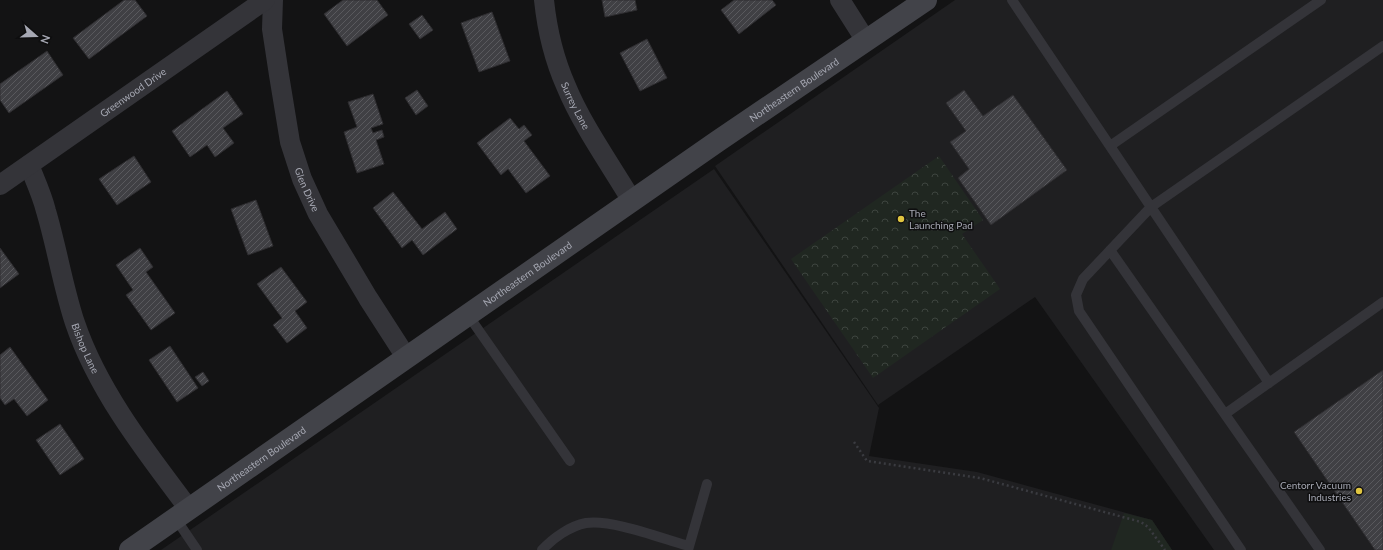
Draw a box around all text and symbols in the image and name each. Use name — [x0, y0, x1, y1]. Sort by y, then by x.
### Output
north arrow — [16, 16, 56, 56]
text: N — [38, 33, 53, 46]
street label: Northeastern Boulevard — [747, 55, 841, 124]
street label: Greenwood Drive — [97, 65, 168, 120]
street label: Surrey Lane — [559, 80, 593, 131]
street label: Glen Drive — [293, 166, 322, 213]
place label: The Launching Pad — [909, 207, 973, 231]
marker: The Launching Pad — [896, 214, 906, 224]
street label: Northeastern Boulevard — [481, 239, 574, 309]
street label: Bishop Lane — [69, 321, 102, 375]
street label: Northeastern Boulevard — [215, 424, 308, 494]
place label: Centorr Vacuum Industries — [1280, 479, 1351, 503]
marker: Centorr Vacuum Industries — [1354, 486, 1364, 496]

